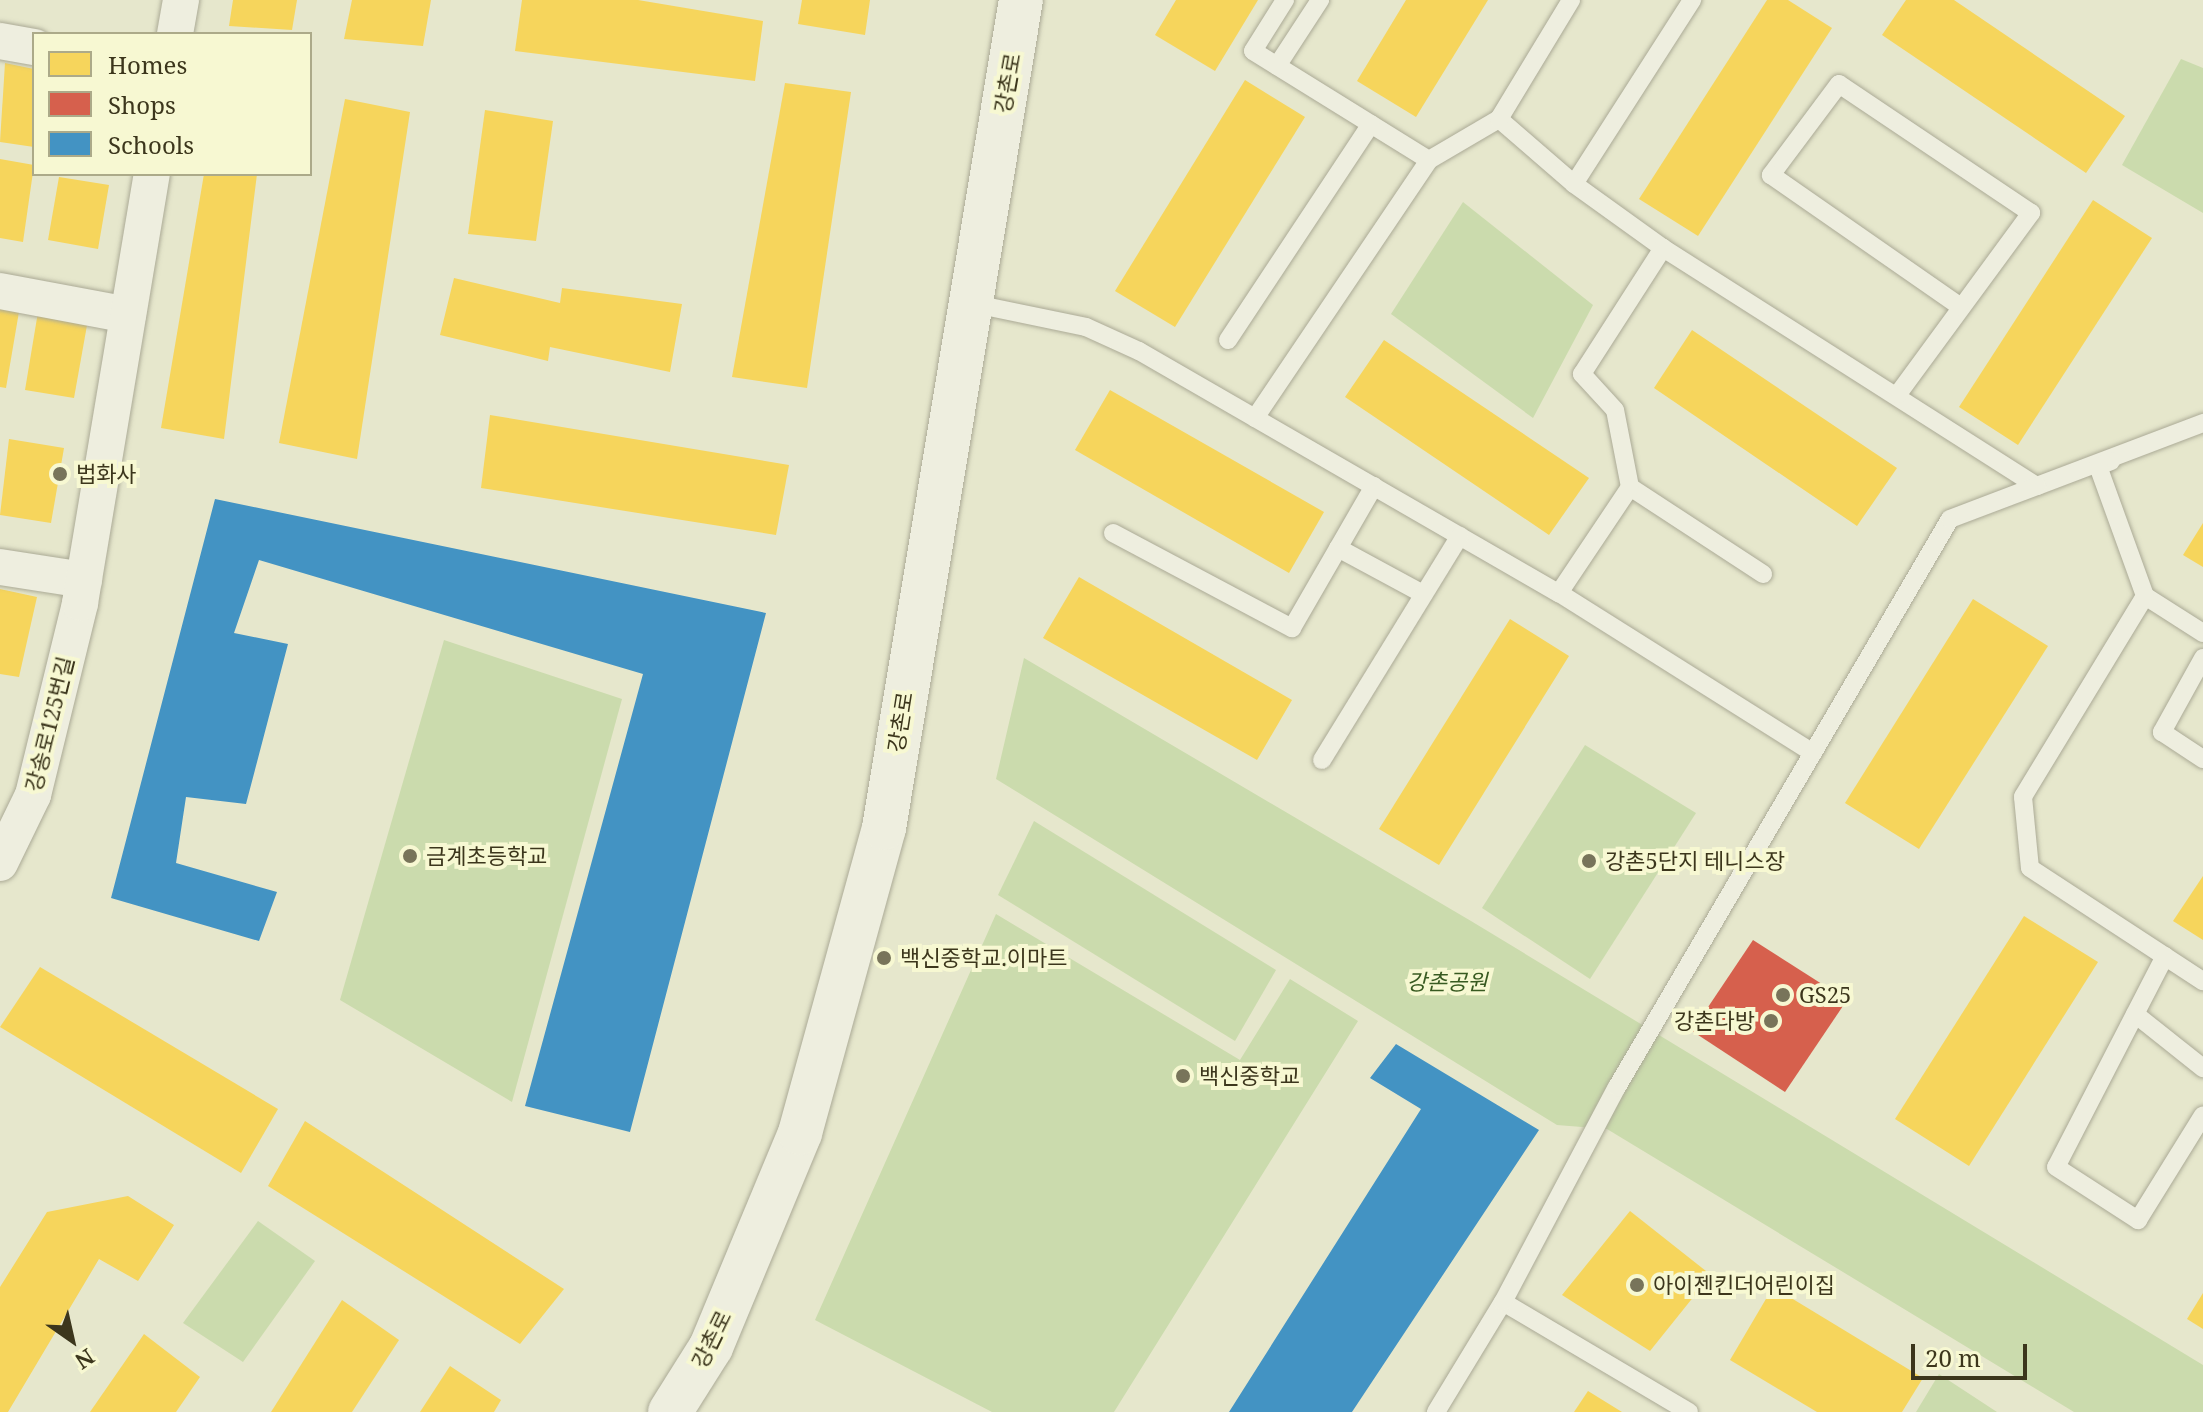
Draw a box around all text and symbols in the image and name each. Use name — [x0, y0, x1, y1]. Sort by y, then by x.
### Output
legend — [32, 32, 312, 176]
text: Homes — [108, 48, 187, 81]
street label: 강촌로 — [989, 51, 1025, 115]
text: Shops — [108, 88, 176, 121]
text: Schools — [108, 128, 194, 161]
place label: 법화사 — [76, 461, 137, 487]
marker: 법화사 — [51, 465, 69, 483]
street label: 강송로125번길 — [19, 654, 79, 794]
street label: 강촌로 — [882, 690, 918, 754]
place label: 금계초등학교 — [426, 843, 547, 869]
marker: 금계초등학교 — [401, 847, 419, 865]
place label: 강촌5단지 테니스장 — [1605, 848, 1785, 874]
marker: 강촌5단지 테니스장 — [1580, 852, 1598, 870]
place label: 백신중학교.이마트 — [900, 945, 1067, 971]
marker: 백신중학교.이마트 — [875, 949, 893, 967]
park label: 강촌공원 — [1407, 969, 1487, 995]
place label: GS25 — [1799, 982, 1851, 1008]
marker: GS25 — [1774, 986, 1792, 1004]
place label: 강촌다방 — [1674, 1008, 1755, 1034]
marker: 강촌다방 — [1762, 1012, 1780, 1030]
place label: 백신중학교 — [1199, 1063, 1300, 1089]
marker: 백신중학교 — [1174, 1067, 1192, 1085]
place label: 아이젠킨더어린이집 — [1653, 1272, 1835, 1298]
marker: 아이젠킨더어린이집 — [1628, 1276, 1646, 1294]
north arrow — [32, 1300, 112, 1380]
street label: 강촌로 — [686, 1306, 736, 1372]
scale bar — [1915, 1328, 2031, 1378]
text: 20 m — [1925, 1341, 1981, 1374]
text: N — [70, 1343, 101, 1377]

